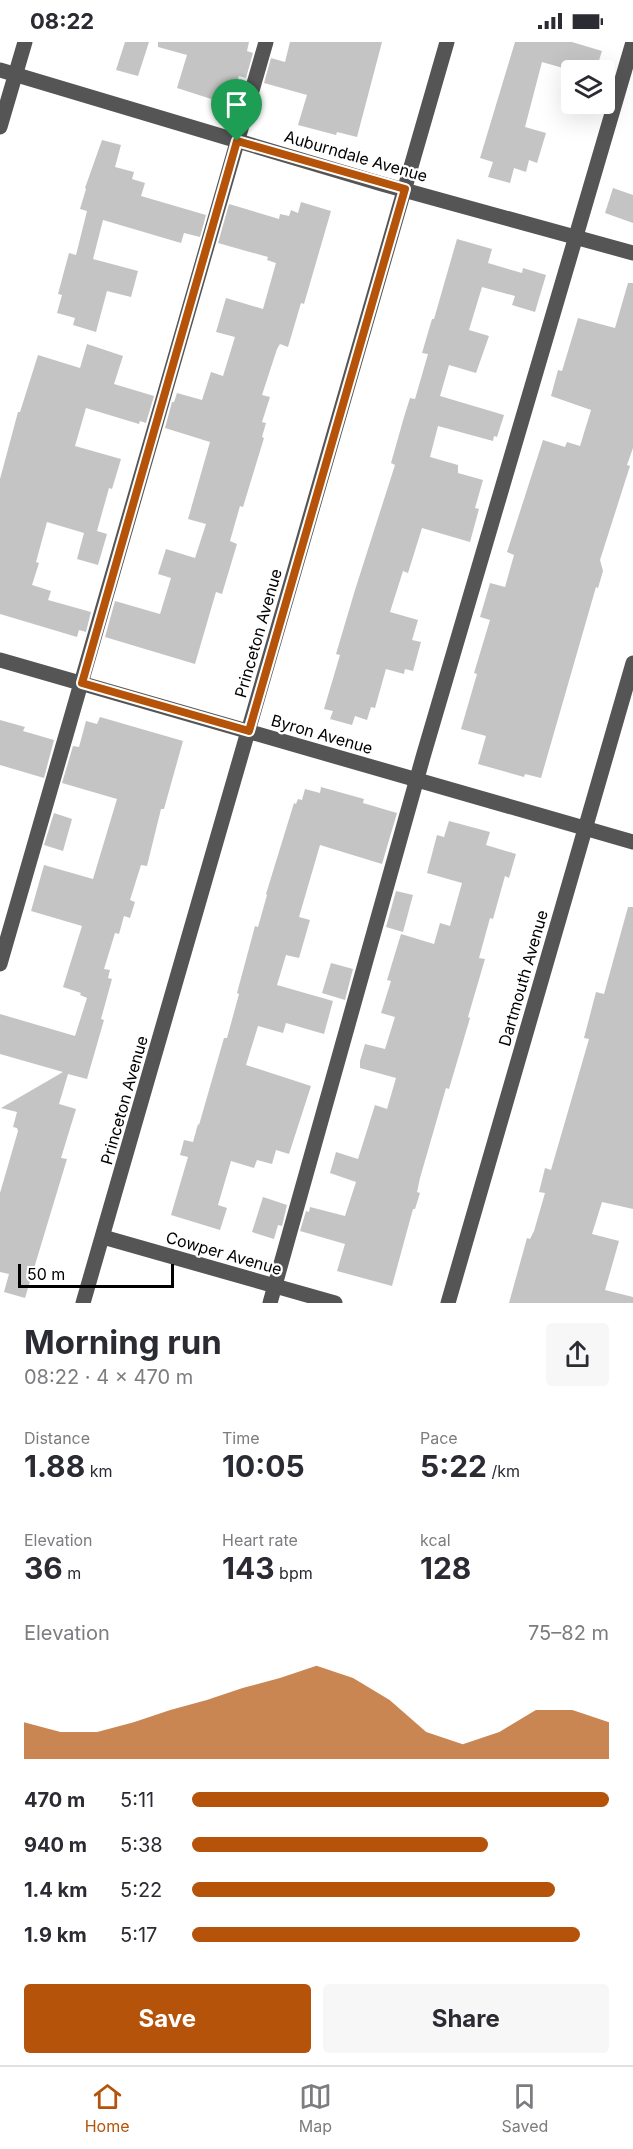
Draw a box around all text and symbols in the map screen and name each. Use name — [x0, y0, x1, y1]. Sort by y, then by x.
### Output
text: 08:22 — [30, 8, 94, 34]
map controls — [561, 60, 615, 114]
button: layers — [561, 60, 615, 114]
pin — [211, 79, 262, 141]
icon: arrive — [220, 88, 253, 121]
street label: Auburndale Avenue — [282, 126, 430, 186]
street label: Princeton Avenue — [230, 566, 286, 700]
street label: Byron Avenue — [269, 710, 375, 758]
street label: Dartmouth Avenue — [494, 908, 552, 1048]
street label: Princeton Avenue — [96, 1033, 152, 1167]
street label: Cowper Avenue — [164, 1227, 284, 1279]
scale bar — [18, 1261, 174, 1288]
text: 50 m — [27, 1264, 65, 1284]
text: Morning run — [24, 1322, 222, 1362]
button: share — [546, 1323, 609, 1386]
text: 08:22 · 4 × 470 m — [24, 1365, 193, 1389]
text: Distance — [24, 1428, 90, 1448]
text: Time — [222, 1428, 260, 1448]
text: Pace — [420, 1428, 458, 1448]
text: 1.88 — [24, 1448, 85, 1484]
text: 10:05 — [222, 1448, 305, 1484]
text: 5:22 — [420, 1448, 487, 1484]
text: km — [85, 1461, 112, 1481]
text: /km — [487, 1461, 520, 1481]
text: Elevation — [24, 1530, 93, 1550]
text: Heart rate — [222, 1530, 298, 1550]
text: kcal — [420, 1530, 451, 1550]
text: 36 — [24, 1550, 63, 1586]
text: 143 — [222, 1550, 275, 1586]
text: 128 — [420, 1550, 471, 1586]
text: m — [63, 1563, 81, 1583]
text: bpm — [275, 1563, 313, 1583]
text: Elevation — [24, 1621, 110, 1645]
text: 75–82 m — [528, 1621, 609, 1645]
text: 470 m — [24, 1788, 85, 1812]
text: 5:11 — [120, 1788, 154, 1812]
text: 940 m — [24, 1833, 87, 1857]
text: 5:38 — [120, 1833, 163, 1857]
text: 1.4 km — [24, 1878, 87, 1902]
text: 5:22 — [120, 1878, 162, 1902]
text: 1.9 km — [24, 1923, 87, 1947]
text: 5:17 — [120, 1923, 157, 1947]
button: Save — [24, 1984, 311, 2053]
button: Share — [323, 1984, 609, 2053]
tab: Home — [85, 2080, 130, 2136]
tab: Map — [299, 2080, 332, 2136]
tab: Saved — [501, 2080, 548, 2136]

